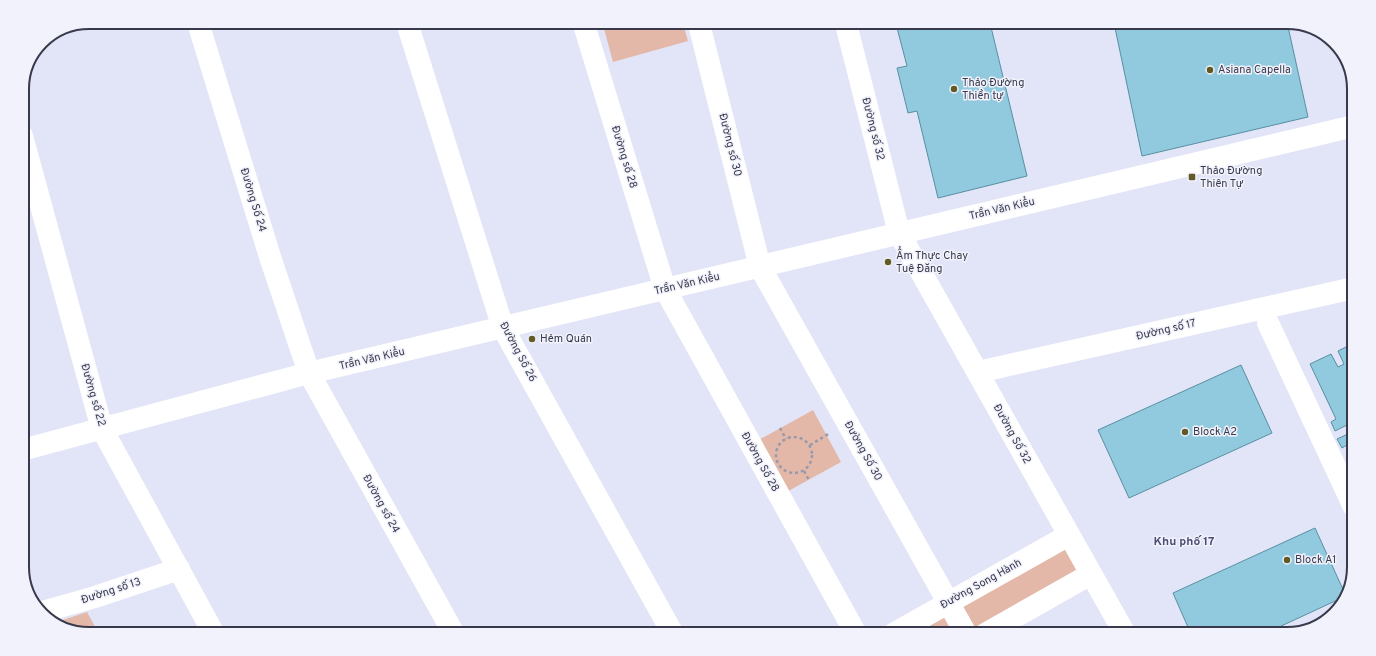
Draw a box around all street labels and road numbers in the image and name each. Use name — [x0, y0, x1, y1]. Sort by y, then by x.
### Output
street label: Đường số 32 — [858, 96, 888, 162]
street label: Đường số 30 — [715, 112, 745, 178]
street label: Đường số 28 — [608, 124, 640, 190]
street label: Đường Số 24 — [237, 166, 269, 234]
street label: Trần Văn Kiểu — [968, 194, 1036, 223]
street label: Trần Văn Kiểu — [653, 269, 721, 298]
street label: Đường số 17 — [1135, 316, 1198, 344]
street label: Đường Số 26 — [496, 319, 540, 385]
street label: Trần Văn Kiểu — [338, 344, 406, 373]
street label: Đường số 22 — [77, 362, 109, 428]
street label: Đường Số 32 — [990, 402, 1034, 466]
street label: Đường Số 30 — [841, 419, 885, 483]
street label: Đường Số 28 — [738, 430, 782, 494]
street label: Đường số 24 — [359, 472, 403, 536]
street label: Đường Song Hành — [938, 556, 1024, 612]
street label: Đường số 13 — [79, 575, 143, 607]

